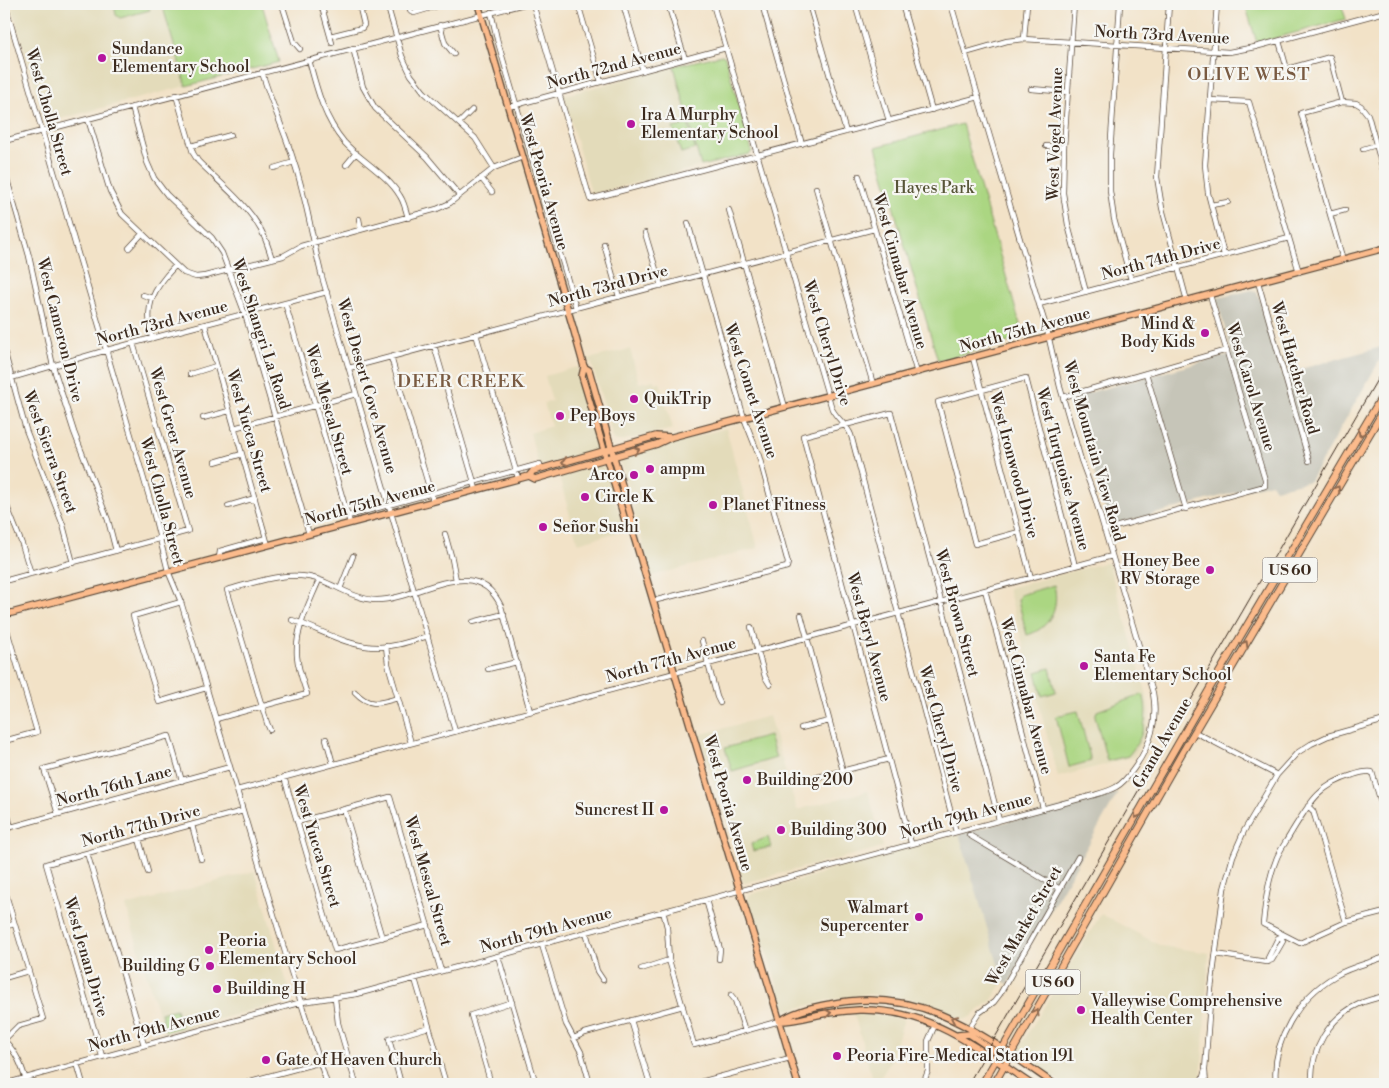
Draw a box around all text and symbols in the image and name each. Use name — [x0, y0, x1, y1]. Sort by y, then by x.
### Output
street label: North 73rd Avenue — [1094, 21, 1230, 49]
street label: North 72nd Avenue — [545, 38, 683, 94]
place label: Sundance Elementary School — [112, 39, 250, 77]
street label: West Cholla Street — [21, 45, 77, 178]
marker: Sundance Elementary School — [96, 52, 108, 64]
district label: OLIVE WEST — [1187, 63, 1311, 86]
street label: West Vogel Avenue — [1043, 67, 1067, 202]
place label: Ira A Murphy Elementary School — [641, 105, 779, 143]
street label: West Peoria Avenue — [515, 110, 573, 253]
marker: Ira A Murphy Elementary School — [625, 118, 637, 130]
park label: Hayes Park — [894, 178, 976, 198]
street label: West Cinnabar Avenue — [868, 190, 932, 351]
street label: North 74th Drive — [1099, 233, 1223, 285]
street label: West Cameron Drive — [32, 255, 88, 404]
street label: West Shangri La Road — [227, 255, 295, 412]
street label: North 73rd Drive — [546, 260, 670, 312]
street label: West Cheryl Drive — [798, 277, 856, 408]
street label: West Desert Cove Avenue — [332, 295, 402, 476]
street label: North 73rd Avenue — [94, 296, 230, 350]
street label: West Hatcher Road — [1266, 298, 1323, 437]
street label: North 75th Avenue — [957, 303, 1093, 357]
place label: Mind & Body Kids — [1120, 314, 1195, 352]
street label: West Carol Avenue — [1222, 319, 1280, 454]
street label: West Comet Avenue — [719, 320, 782, 461]
marker: Mind & Body Kids — [1199, 327, 1211, 339]
street label: West Mescal Street — [301, 342, 357, 478]
street label: West Mountain View Road — [1058, 357, 1129, 544]
street label: West Greer Avenue — [144, 364, 201, 501]
street label: West Yucca Street — [222, 366, 276, 495]
district label: DEER CREEK — [397, 370, 526, 393]
street label: West Turquoise Avenue — [1031, 384, 1094, 553]
street label: West Sierra Street — [18, 387, 82, 516]
place label: QuikTrip — [644, 389, 712, 409]
street label: West Ironwood Drive — [985, 389, 1043, 540]
marker: QuikTrip — [628, 393, 640, 405]
place label: Pep Boys — [570, 406, 635, 426]
marker: Pep Boys — [554, 410, 566, 422]
one-way arrow — [1357, 428, 1367, 437]
street label: West Cholla Street — [135, 434, 189, 567]
one-way arrow — [631, 446, 639, 456]
one-way arrow — [562, 456, 570, 466]
place label: ampm — [660, 459, 705, 479]
marker: ampm — [644, 463, 656, 475]
place label: Arco — [588, 465, 624, 485]
marker: Arco — [628, 469, 640, 481]
street label: North 75th Avenue — [302, 476, 438, 530]
one-way arrow — [1331, 486, 1341, 495]
place label: Circle K — [595, 487, 655, 507]
marker: Circle K — [579, 491, 591, 503]
place label: Planet Fitness — [723, 495, 826, 515]
marker: Planet Fitness — [707, 499, 719, 511]
place label: Señor Sushi — [553, 517, 639, 537]
marker: Señor Sushi — [537, 521, 549, 533]
street label: West Brown Street — [930, 546, 984, 679]
place label: Honey Bee RV Storage — [1120, 551, 1200, 589]
road number: US 60 — [1262, 558, 1318, 582]
marker: Honey Bee RV Storage — [1204, 564, 1216, 576]
street label: West Beryl Avenue — [842, 569, 896, 704]
street label: West Cinnabar Avenue — [995, 615, 1057, 776]
street label: North 77th Avenue — [604, 633, 738, 687]
one-way arrow — [1239, 640, 1249, 649]
place label: Santa Fe Elementary School — [1094, 647, 1232, 685]
marker: Santa Fe Elementary School — [1078, 660, 1090, 672]
street label: West Cheryl Drive — [914, 663, 968, 795]
street label: Grand Avenue — [1128, 694, 1196, 792]
street label: West Peoria Avenue — [699, 731, 757, 874]
street label: North 76th Lane — [54, 761, 174, 811]
place label: Building 200 — [756, 770, 853, 790]
marker: Building 200 — [741, 774, 753, 786]
street label: West Yucca Street — [289, 781, 345, 910]
street label: North 79th Avenue — [898, 789, 1034, 843]
place label: Suncrest II — [575, 800, 654, 820]
street label: North 77th Drive — [79, 801, 203, 851]
marker: Suncrest II — [658, 804, 670, 816]
one-way arrow — [1133, 809, 1143, 818]
street label: West Mescal Street — [400, 813, 456, 949]
place label: Building 300 — [790, 820, 887, 840]
marker: Building 300 — [775, 824, 787, 836]
street label: West Market Street — [981, 862, 1067, 990]
street label: West Jenan Drive — [59, 894, 113, 1019]
place label: Walmart Supercenter — [820, 898, 909, 936]
street label: North 79th Avenue — [478, 903, 614, 957]
marker: Walmart Supercenter — [913, 911, 925, 923]
place label: Peoria Elementary School — [219, 931, 357, 969]
marker: Peoria Elementary School — [203, 944, 215, 956]
place label: Building G — [121, 956, 200, 976]
marker: Building G — [204, 960, 216, 972]
road number: US 60 — [1026, 970, 1080, 994]
place label: Building H — [226, 979, 306, 999]
marker: Building H — [211, 983, 223, 995]
place label: Valleywise Comprehensive Health Center — [1090, 991, 1282, 1029]
street label: North 79th Avenue — [86, 1002, 222, 1056]
marker: Valleywise Comprehensive Health Center — [1075, 1004, 1087, 1016]
one-way arrow — [823, 1009, 832, 1019]
one-way arrow — [1029, 1009, 1039, 1018]
one-way arrow — [950, 1015, 959, 1026]
place label: Peoria Fire-Medical Station 191 — [847, 1046, 1074, 1066]
place label: Gate of Heaven Church — [276, 1050, 442, 1070]
marker: Peoria Fire-Medical Station 191 — [831, 1050, 843, 1062]
marker: Gate of Heaven Church — [260, 1054, 272, 1066]

